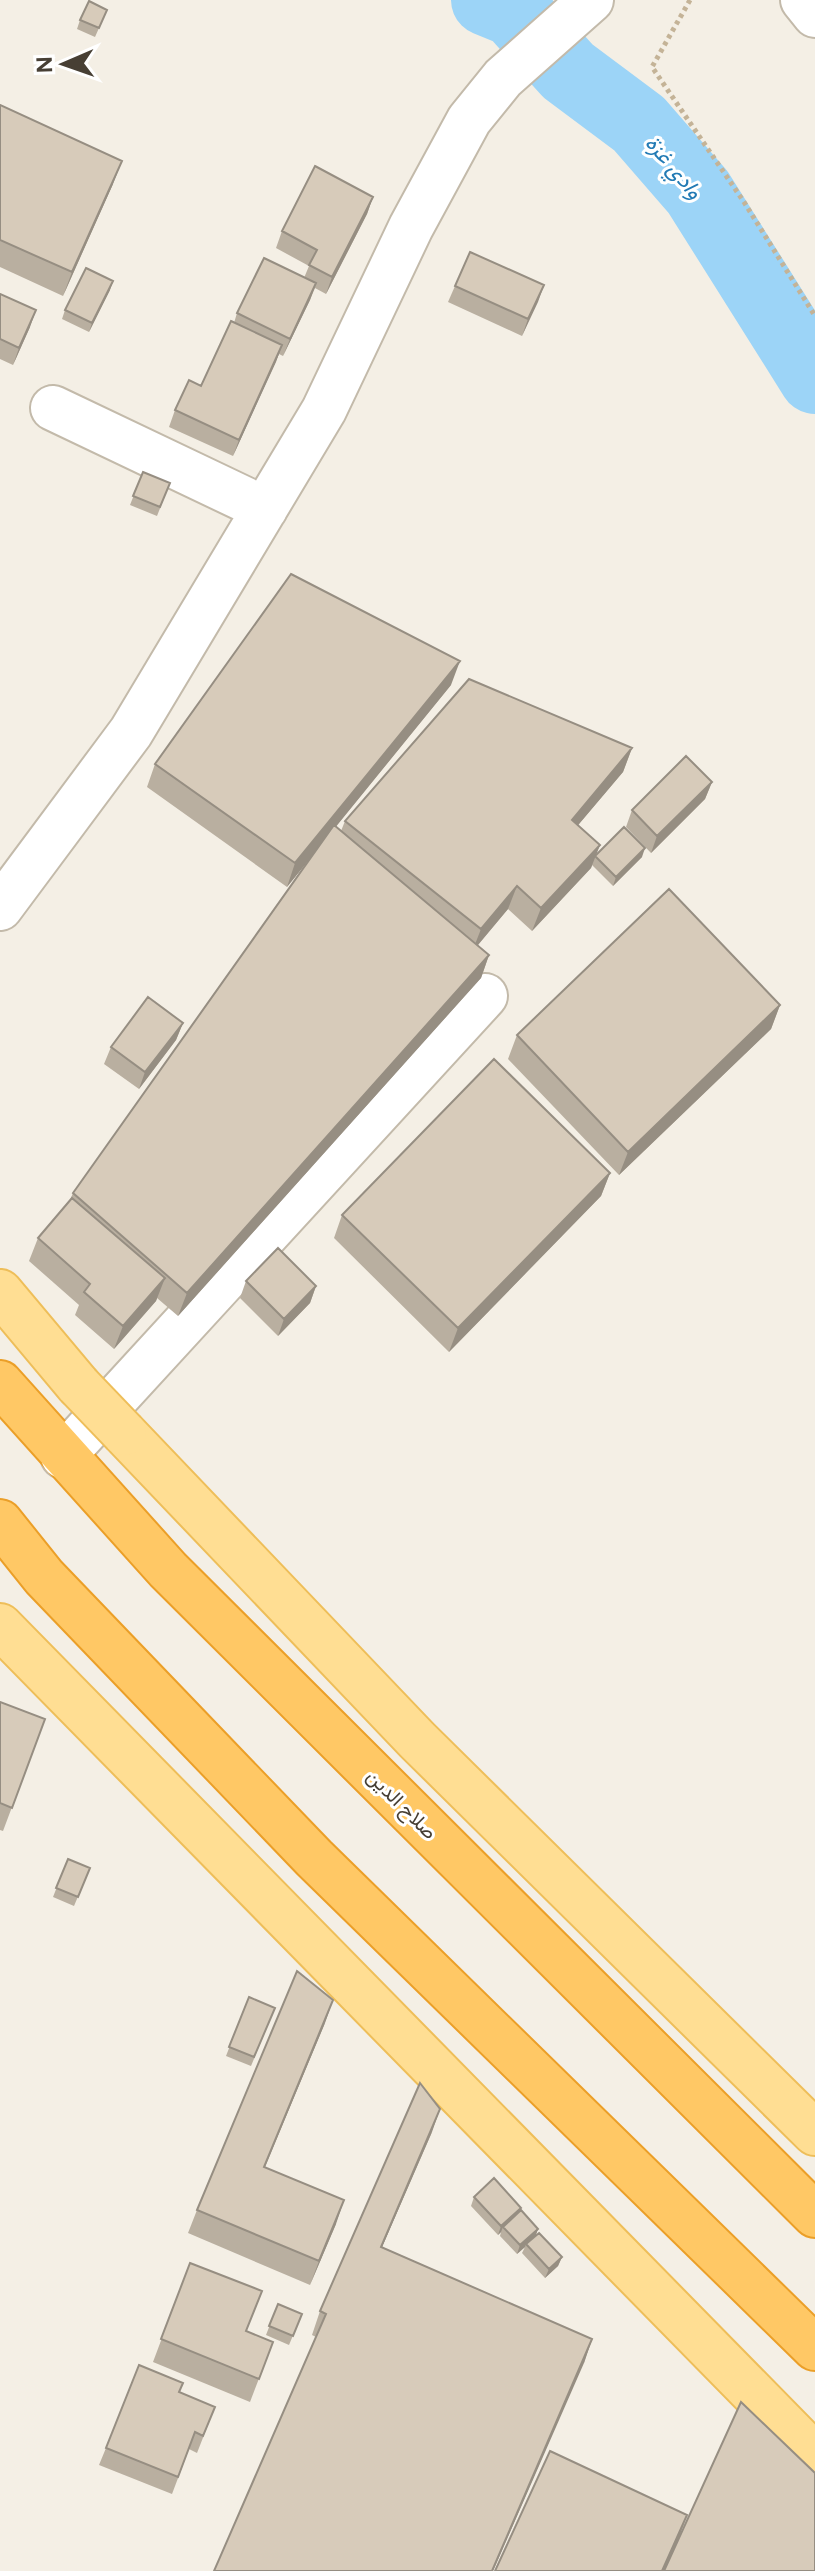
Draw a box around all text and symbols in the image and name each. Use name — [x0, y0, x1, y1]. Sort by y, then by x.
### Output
north arrow — [24, 24, 104, 104]
text: N — [31, 56, 58, 74]
water label: وادي غزة — [637, 130, 709, 207]
street label: صلاح الدين — [360, 1764, 442, 1846]

